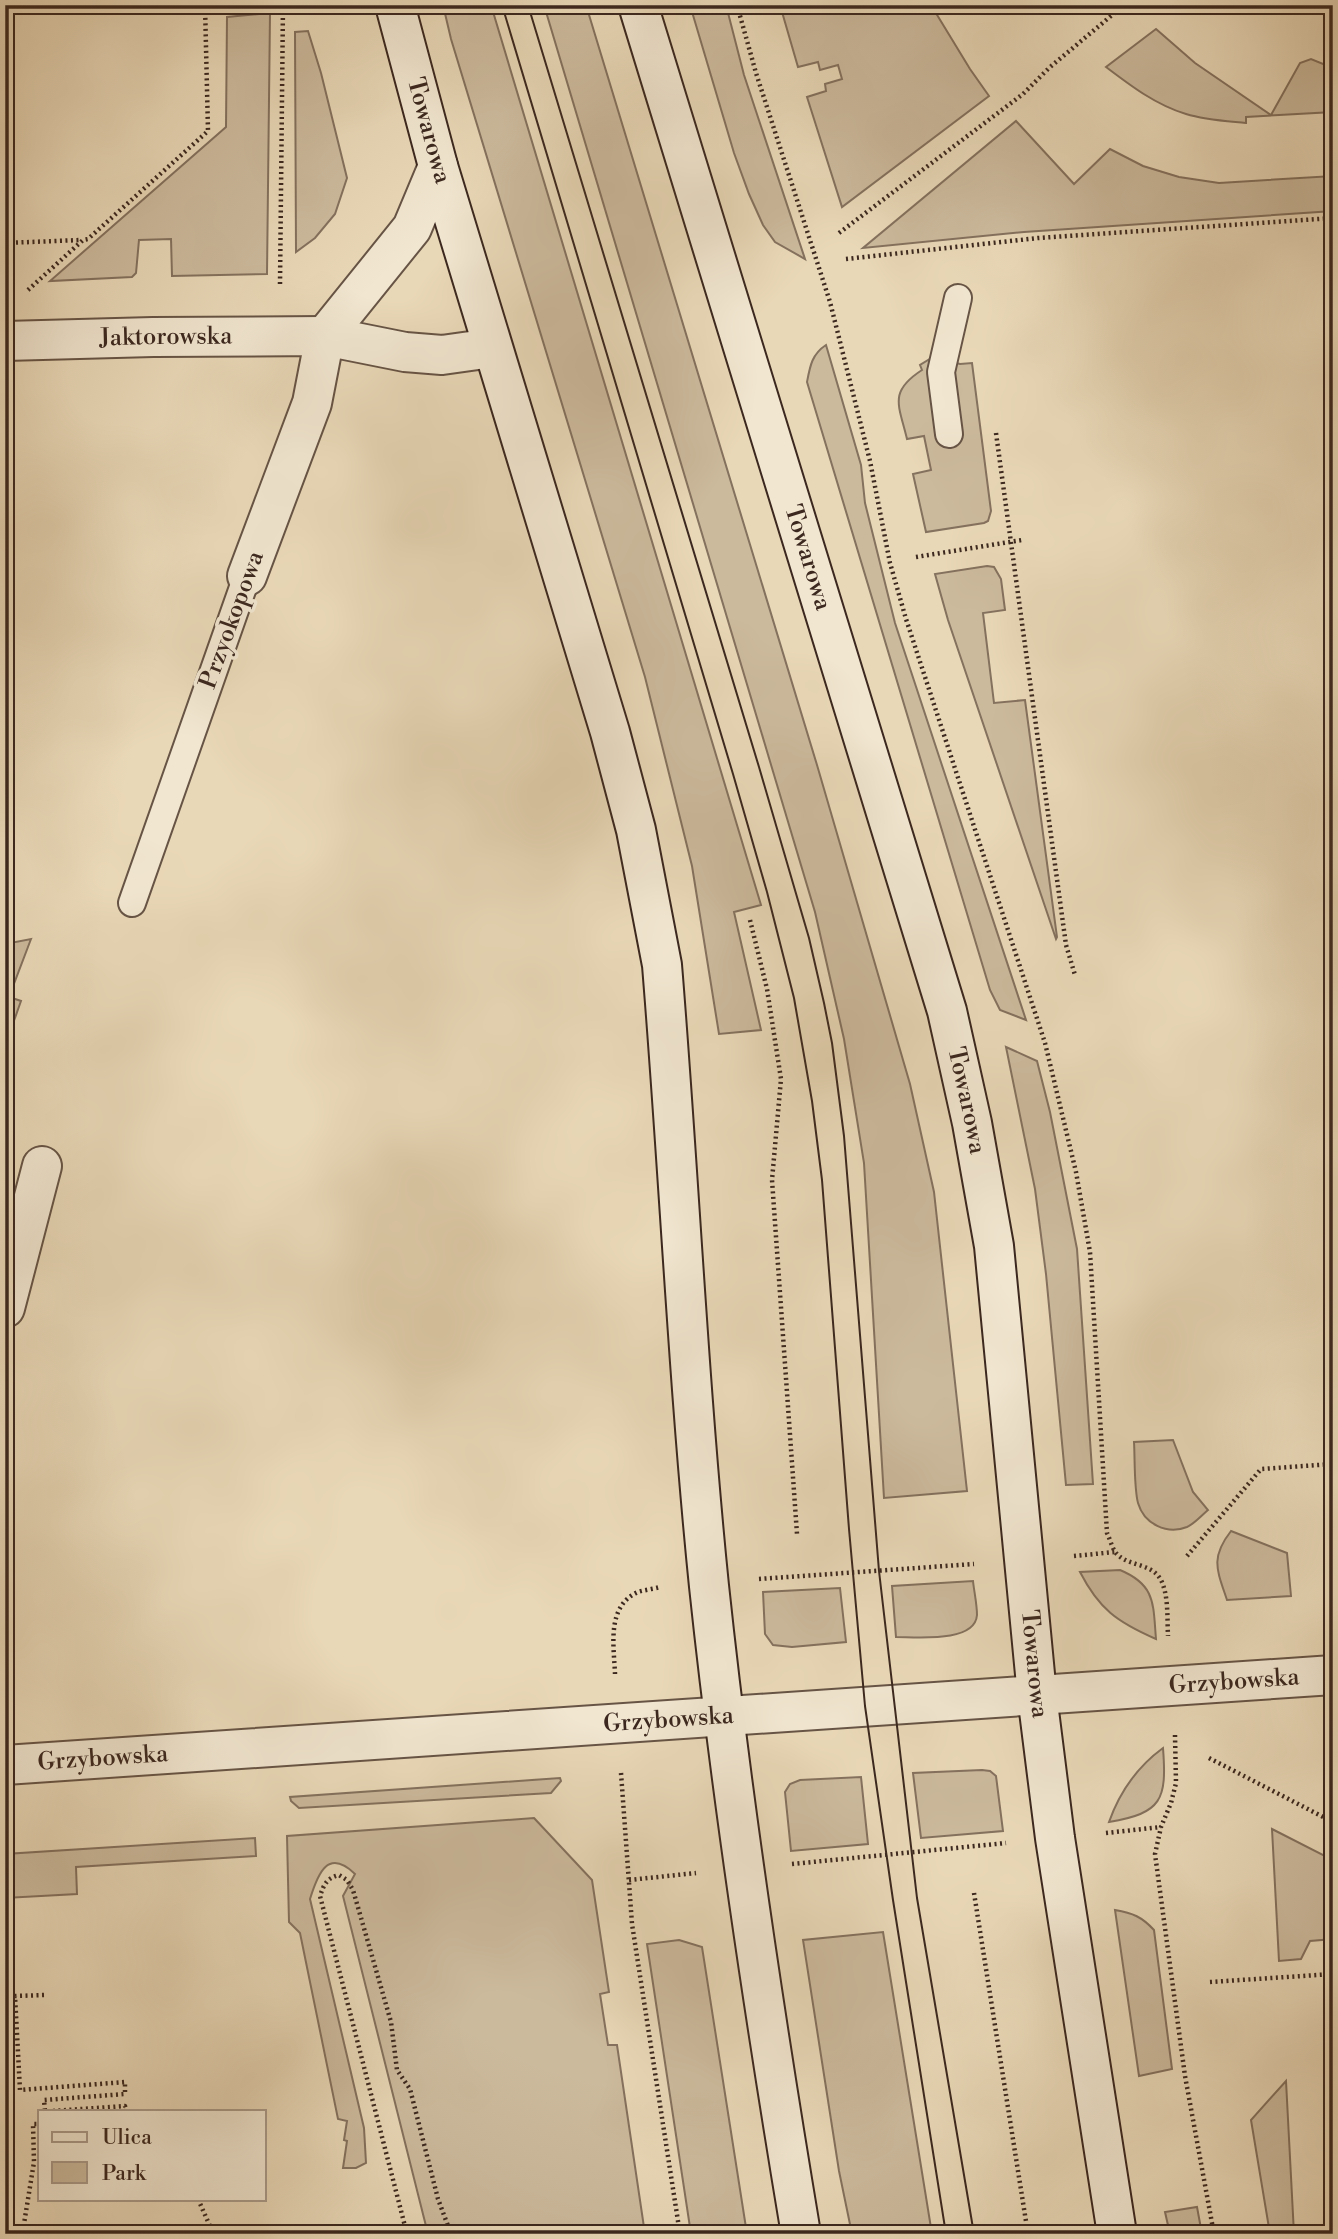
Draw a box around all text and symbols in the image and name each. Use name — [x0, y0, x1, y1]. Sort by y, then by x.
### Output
street label: Towarowa — [400, 74, 458, 188]
street label: Jaktorowska — [98, 322, 233, 353]
street label: Towarowa — [777, 501, 838, 615]
street label: Przyokopowa — [193, 546, 271, 693]
street label: Towarowa — [940, 1044, 992, 1157]
street label: Towarowa — [1014, 1608, 1055, 1721]
street label: Grzybowska — [1168, 1662, 1301, 1701]
street label: Grzybowska — [602, 1701, 736, 1739]
street label: Grzybowska — [36, 1739, 170, 1778]
legend — [38, 2110, 266, 2200]
text: Ulica — [102, 2125, 152, 2151]
text: Park — [102, 2161, 147, 2187]

